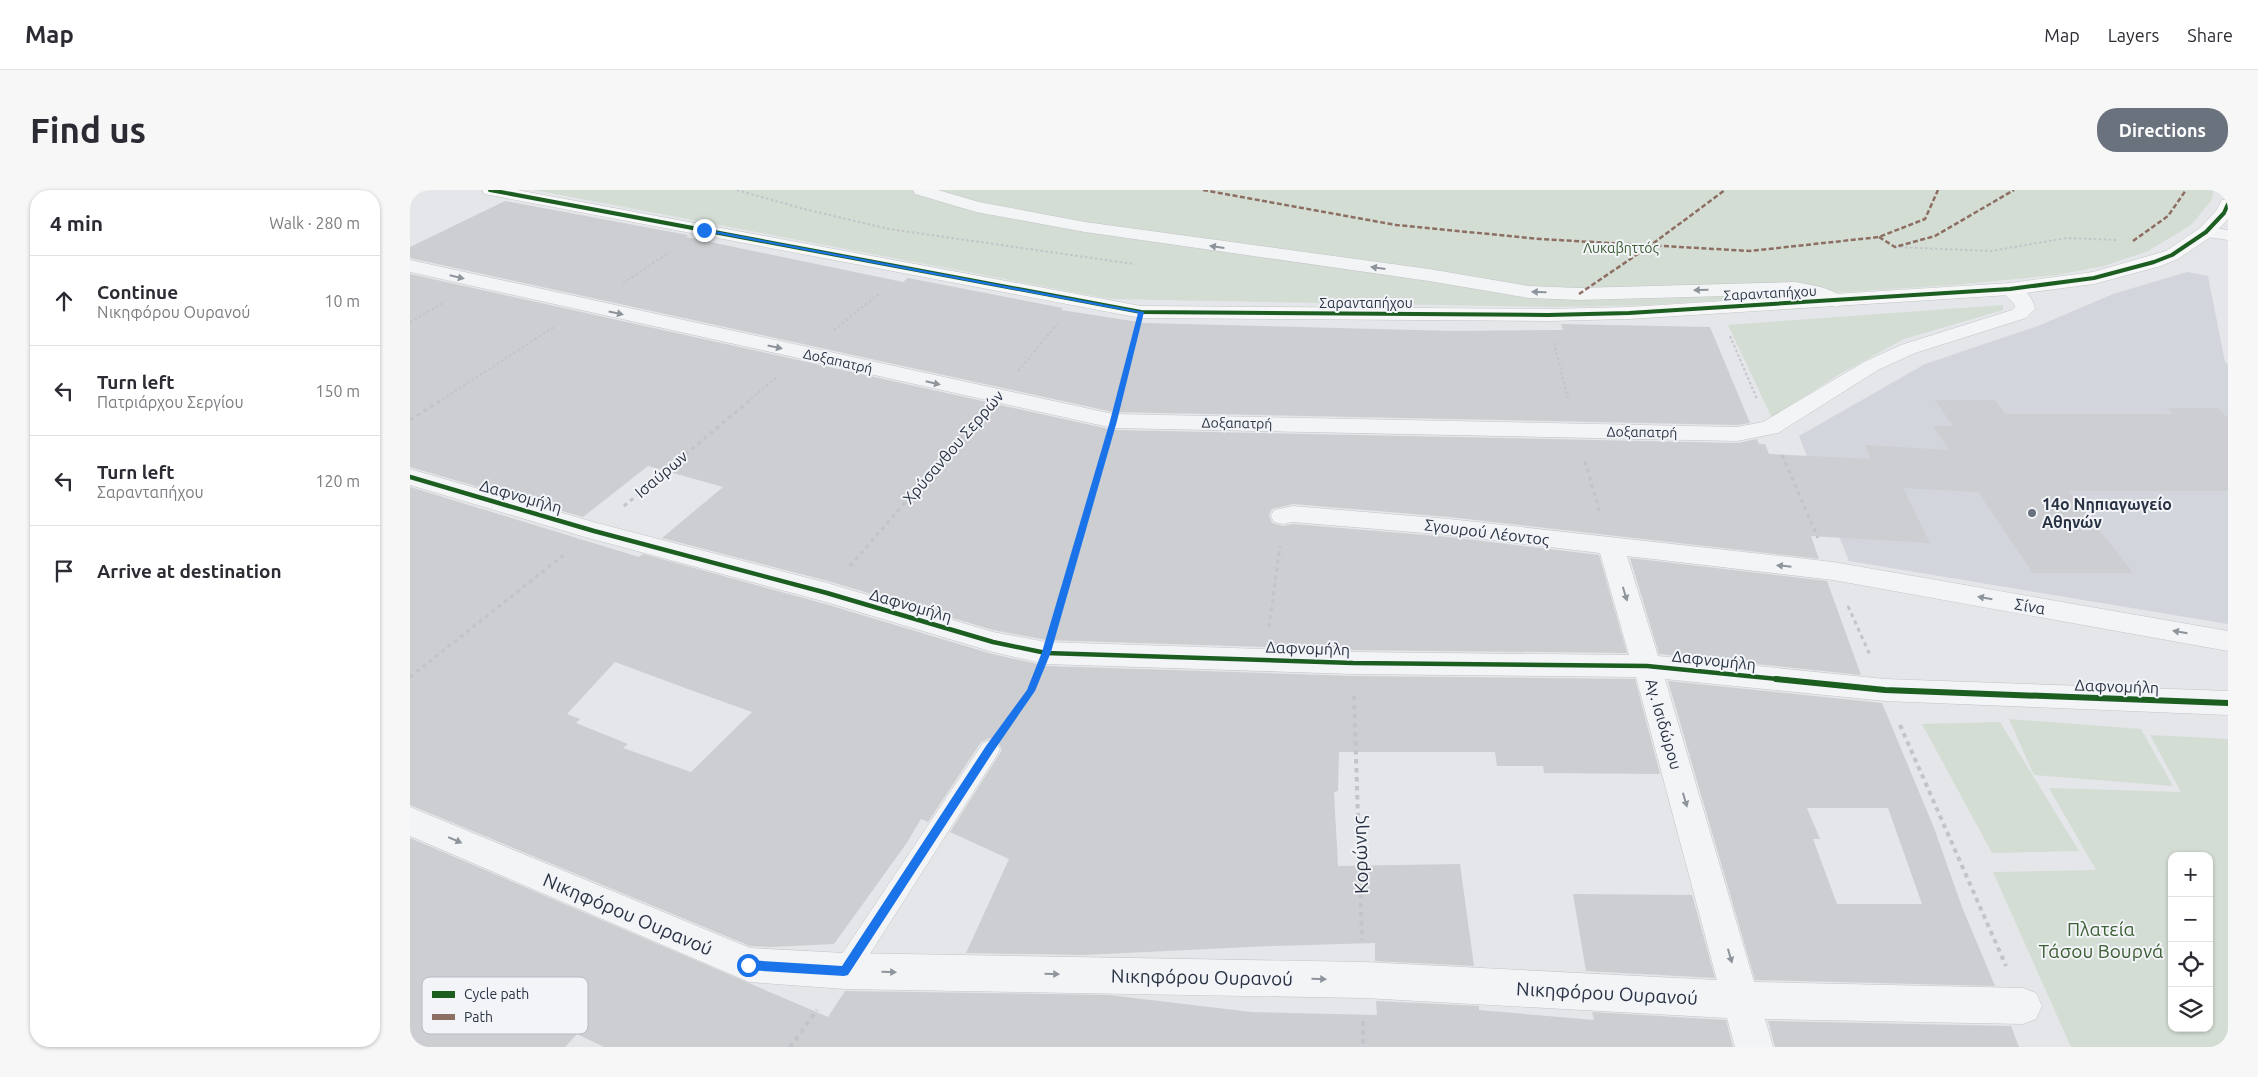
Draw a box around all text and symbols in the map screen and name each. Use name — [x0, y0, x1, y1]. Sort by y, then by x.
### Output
text: Map — [25, 21, 74, 48]
text: Map — [2044, 25, 2080, 45]
text: Layers — [2108, 25, 2159, 45]
text: Share — [2187, 25, 2233, 45]
button: Directions — [2097, 108, 2228, 152]
text: Find us — [30, 110, 146, 150]
text: 4 min — [50, 211, 103, 235]
text: Walk · 280 m — [269, 214, 360, 232]
route end — [693, 219, 716, 242]
park label: Λυκαβηττός — [1583, 240, 1659, 256]
one-way arrow — [1209, 243, 1225, 251]
one-way arrow — [1370, 264, 1386, 272]
one-way arrow — [450, 273, 465, 281]
text: Continue — [97, 281, 178, 303]
street label: Σαρανταπήχου — [1723, 283, 1817, 303]
one-way arrow — [1693, 286, 1709, 294]
icon: ahead — [50, 287, 78, 315]
one-way arrow — [1531, 288, 1547, 296]
text: 10 m — [324, 292, 360, 310]
street label: Σαρανταπήχου — [1319, 295, 1413, 311]
text: Νικηφόρου Ουρανού — [97, 303, 250, 321]
one-way arrow — [608, 309, 624, 317]
one-way arrow — [767, 343, 782, 351]
street label: Δοξαπατρή — [802, 345, 874, 377]
text: Turn left — [97, 371, 175, 393]
icon: left — [50, 377, 78, 405]
one-way arrow — [926, 379, 941, 387]
text: 150 m — [315, 382, 360, 400]
street label: Χρύσανθου Σερρών — [899, 386, 1007, 507]
text: Πατριάρχου Σεργίου — [97, 393, 244, 411]
street label: Δοξαπατρή — [1201, 414, 1273, 432]
street label: Δοξαπατρή — [1606, 423, 1678, 441]
street label: Ισαύρων — [631, 447, 691, 501]
text: Turn left — [97, 461, 175, 483]
icon: left — [50, 467, 78, 495]
text: 120 m — [315, 472, 360, 490]
street label: Δαφνομήλη — [478, 476, 564, 516]
text: Σαρανταπήχου — [97, 483, 204, 501]
place label: 14ο Νηπιαγωγείο Αθηνών — [2042, 495, 2172, 531]
marker: 14ο Νηπιαγωγείο Αθηνών — [2026, 507, 2038, 519]
street label: Σγουρού Λέοντος — [1424, 515, 1550, 550]
icon: arrive — [50, 557, 78, 585]
text: Arrive at destination — [97, 560, 282, 582]
one-way arrow — [1776, 562, 1792, 570]
street label: Δαφνομήλη — [868, 585, 954, 625]
one-way arrow — [1622, 586, 1629, 601]
one-way arrow — [1977, 594, 1993, 602]
street label: Σίνα — [2013, 594, 2047, 618]
one-way arrow — [2172, 628, 2188, 636]
street label: Δαφνομήλη — [1266, 638, 1350, 658]
street label: Δαφνομήλη — [1671, 647, 1757, 673]
street label: Αγ. Ισιδώρου — [1642, 676, 1686, 772]
street label: Δαφνομήλη — [2075, 676, 2159, 696]
one-way arrow — [1682, 793, 1690, 808]
street label: Κορώνης — [1348, 815, 1372, 894]
one-way arrow — [448, 837, 462, 845]
map controls — [2168, 852, 2213, 1032]
button: + — [2168, 852, 2213, 897]
street label: Νικηφόρου Ουρανού — [540, 868, 716, 960]
button: − — [2168, 897, 2213, 942]
park label: Πλατεία Τάσου Βουρνά — [2039, 918, 2163, 962]
button: locate — [2168, 942, 2213, 987]
one-way arrow — [1726, 949, 1734, 964]
route start — [737, 954, 760, 977]
street label: Νικηφόρου Ουρανού — [1111, 964, 1293, 990]
one-way arrow — [882, 968, 898, 976]
one-way arrow — [1044, 971, 1060, 979]
one-way arrow — [1312, 975, 1328, 983]
legend — [422, 977, 588, 1034]
street label: Νικηφόρου Ουρανού — [1515, 977, 1699, 1009]
text: Cycle path — [464, 986, 529, 1002]
button: layers — [2168, 987, 2213, 1032]
text: Path — [464, 1009, 493, 1025]

